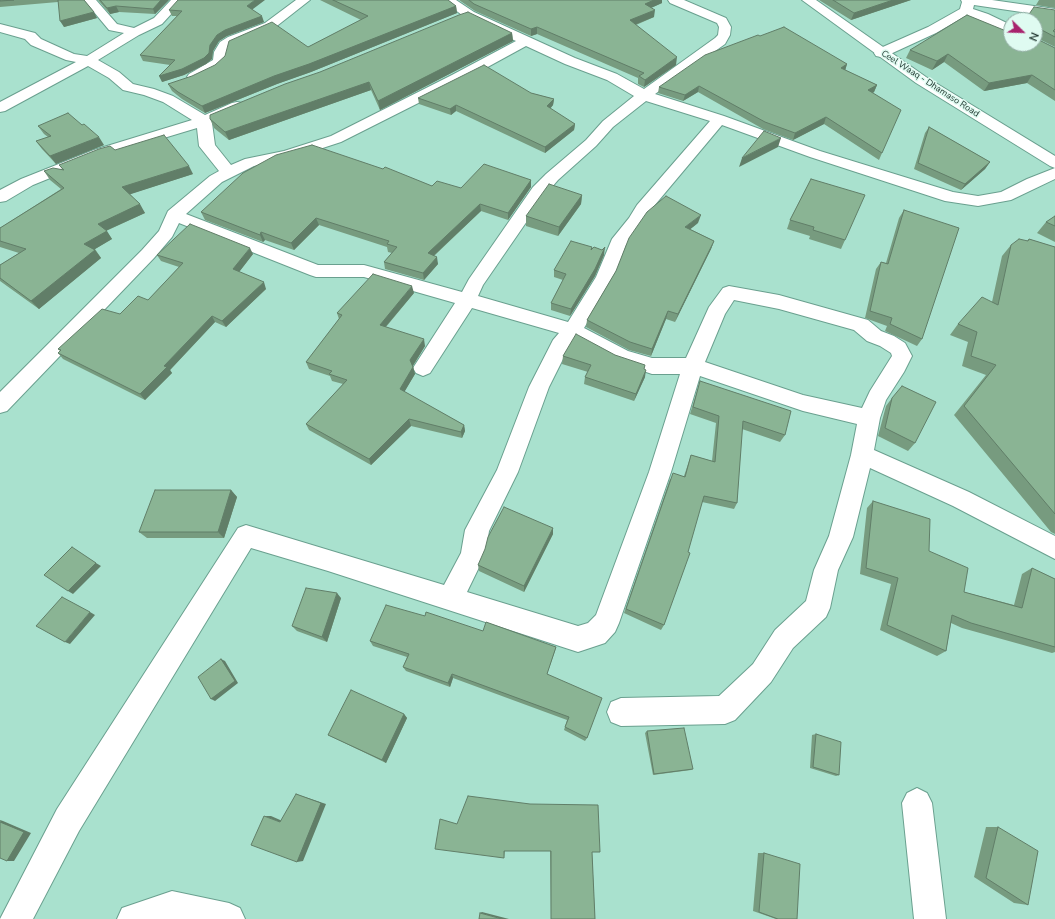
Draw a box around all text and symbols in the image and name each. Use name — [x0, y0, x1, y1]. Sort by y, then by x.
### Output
north arrow — [1003, 12, 1043, 52]
text: N — [1025, 30, 1042, 43]
street label: Ceel Waaq - Dhamaso Road — [879, 48, 981, 120]

